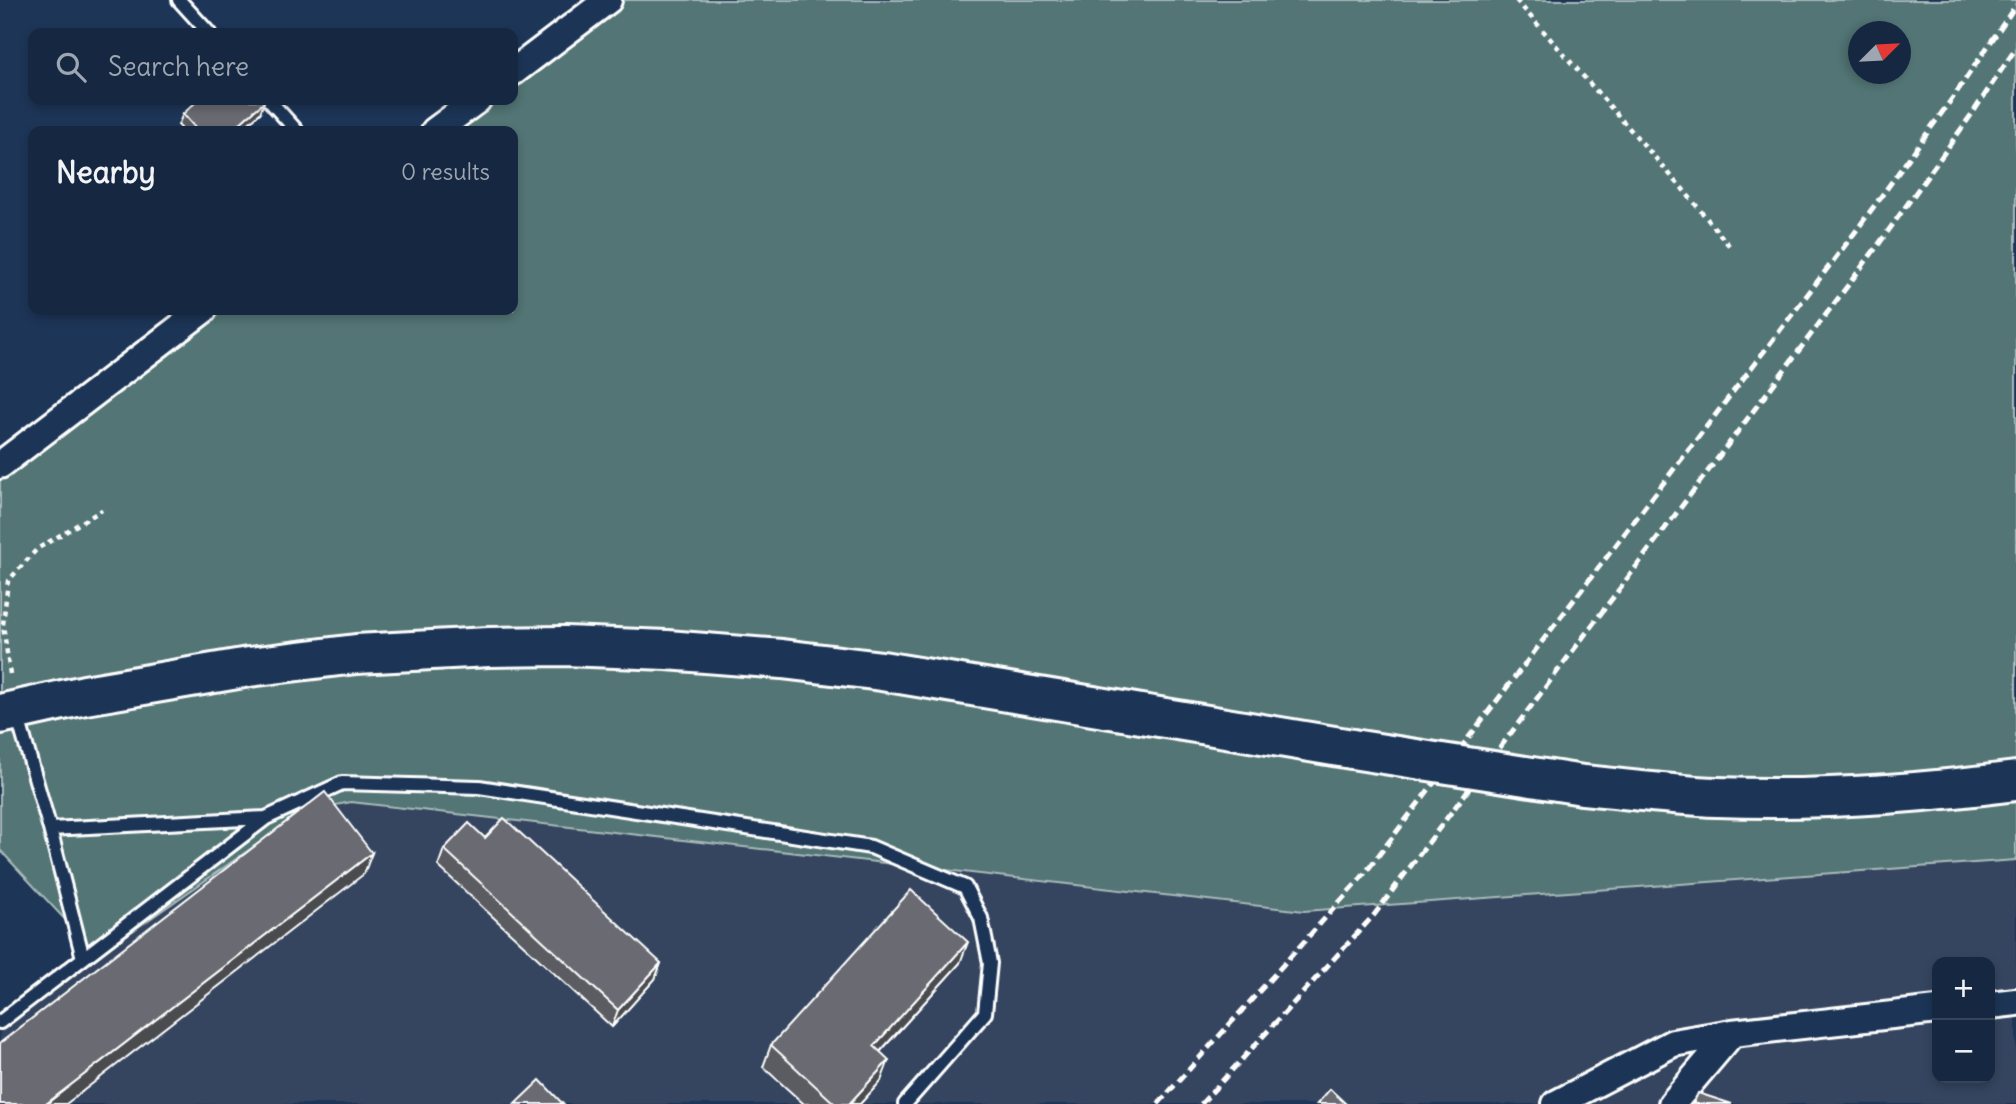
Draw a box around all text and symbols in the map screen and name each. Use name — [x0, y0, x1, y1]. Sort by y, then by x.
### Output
north arrow — [1848, 21, 1911, 84]
search box — [28, 28, 518, 105]
icon: search — [52, 48, 90, 86]
text: Search here — [108, 50, 249, 83]
text: Nearby — [56, 153, 156, 191]
text: 0 results — [401, 157, 490, 186]
map controls — [1932, 957, 1995, 1083]
button: + — [1932, 957, 1995, 1020]
button: − — [1932, 1020, 1995, 1083]

